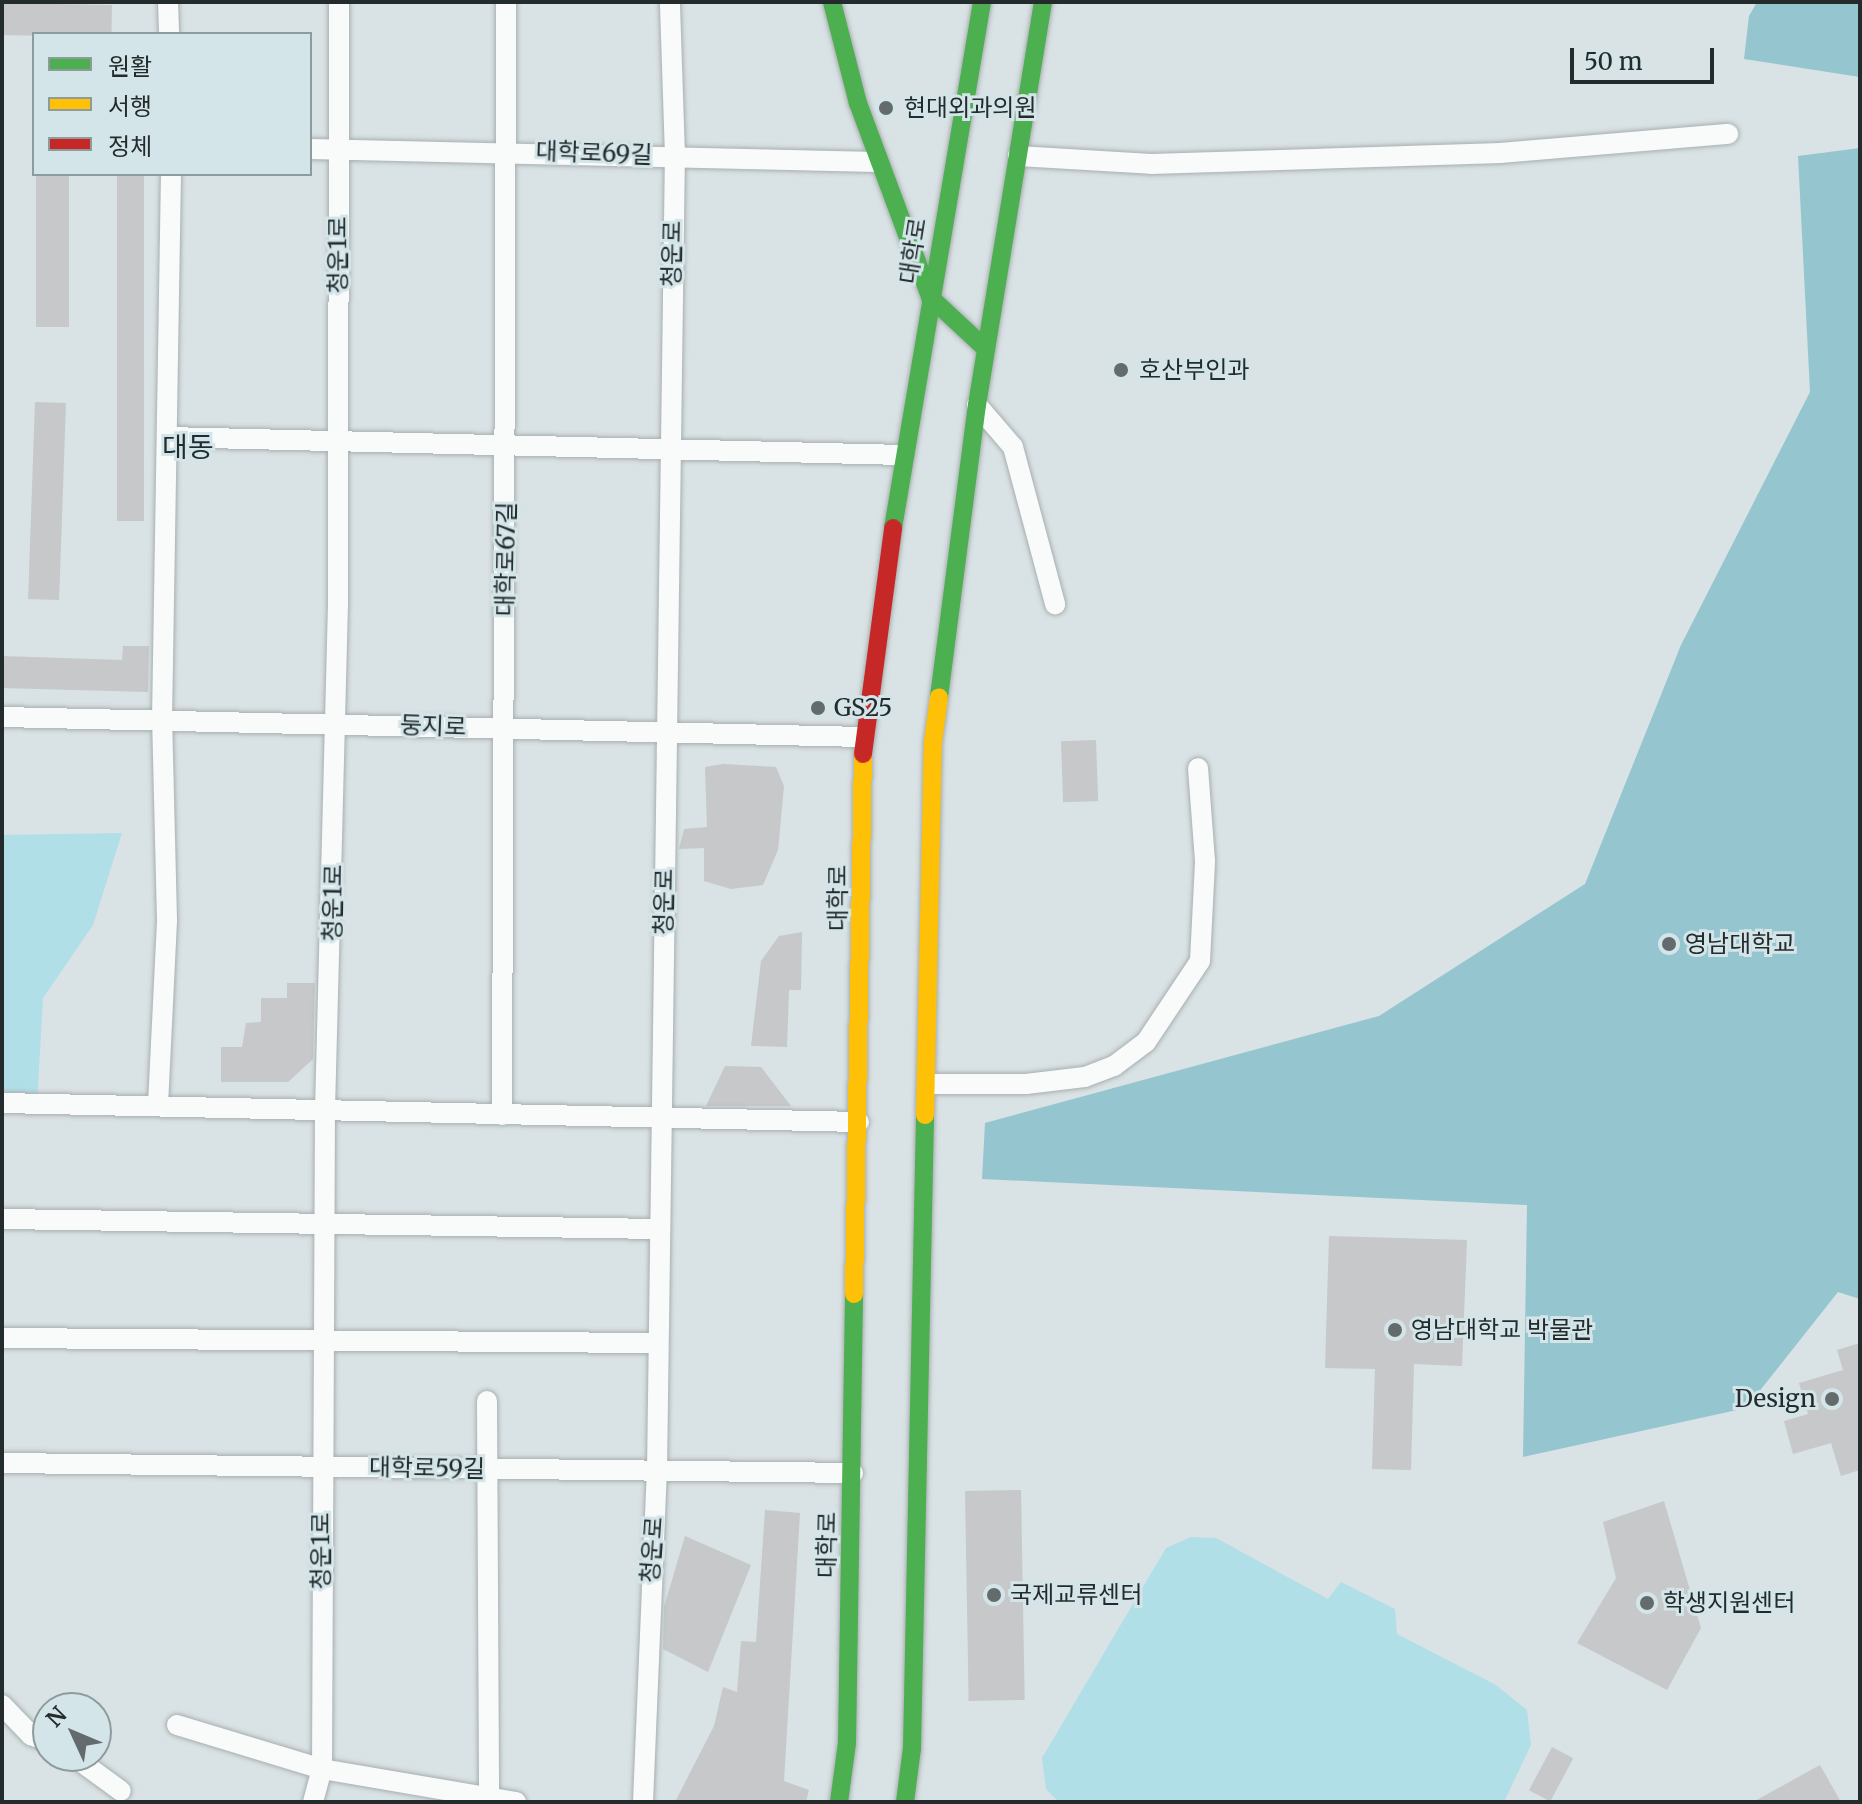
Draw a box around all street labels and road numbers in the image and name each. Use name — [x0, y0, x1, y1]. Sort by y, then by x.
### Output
street label: 대학로69길 — [535, 137, 653, 169]
street label: 청운1로 — [324, 216, 352, 294]
street label: 대학로 — [894, 216, 932, 286]
street label: 청운로 — [657, 221, 687, 287]
street label: 대학로67길 — [491, 501, 521, 617]
street label: 둥지로 — [399, 710, 467, 742]
street label: 청운1로 — [318, 864, 348, 942]
street label: 대학로 — [824, 865, 852, 931]
street label: 청운로 — [649, 869, 679, 935]
street label: 대학로59길 — [369, 1453, 485, 1483]
street label: 청운1로 — [307, 1512, 335, 1590]
street label: 대학로 — [812, 1512, 842, 1578]
street label: 청운로 — [635, 1516, 669, 1584]

